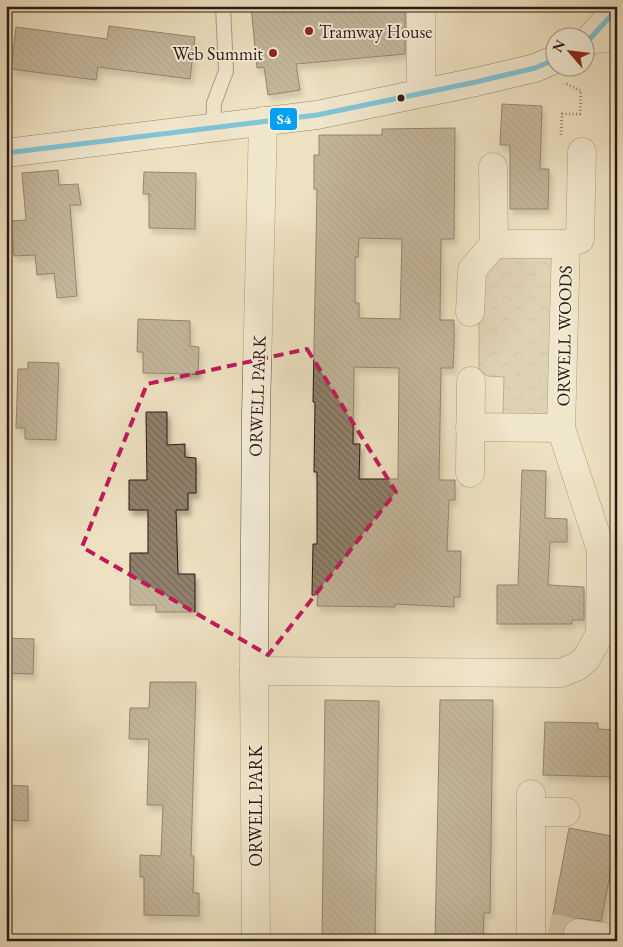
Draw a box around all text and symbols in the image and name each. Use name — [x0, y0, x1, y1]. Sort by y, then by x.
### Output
place label: Tramway House — [319, 20, 432, 43]
marker: Tramway House — [303, 25, 315, 37]
north arrow — [546, 28, 596, 78]
text: N — [548, 36, 569, 55]
place label: Web Summit — [172, 42, 263, 65]
marker: Web Summit — [267, 47, 279, 59]
unlabelled marker — [396, 93, 406, 103]
line badge: S4 — [269, 107, 298, 131]
text: S4 — [277, 110, 292, 128]
street label: ORWELL WOODS — [551, 265, 577, 407]
street label: ORWELL PARK — [243, 334, 271, 457]
street label: ORWELL PARK — [244, 744, 267, 867]

